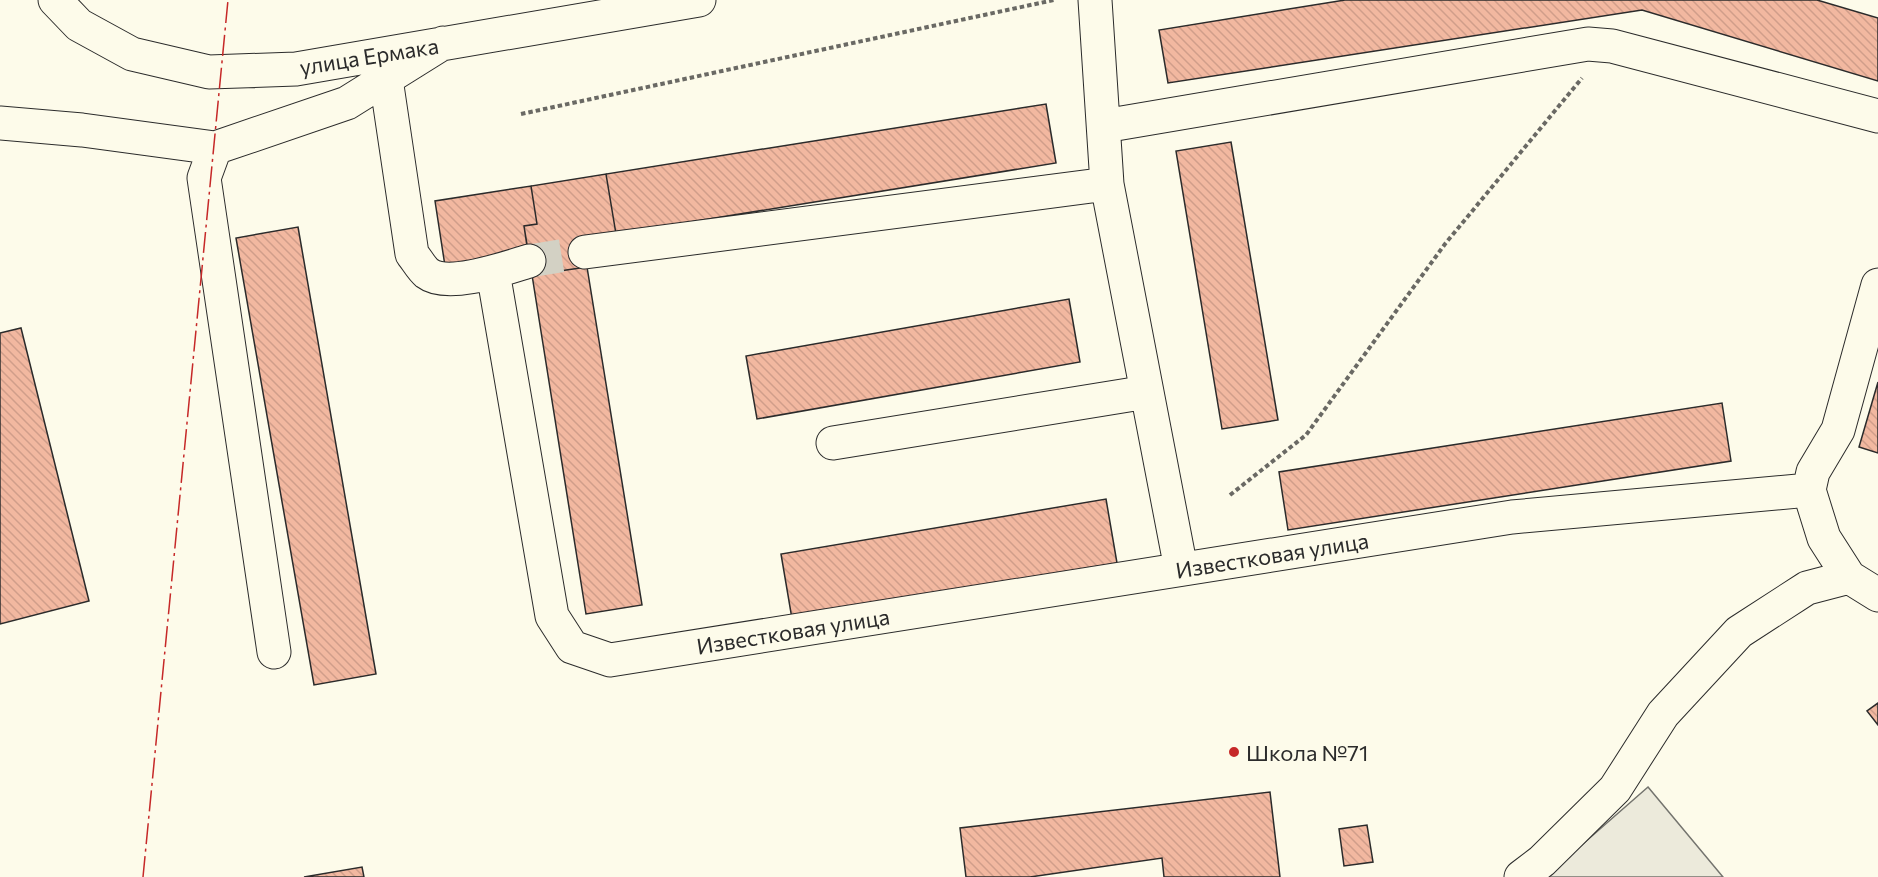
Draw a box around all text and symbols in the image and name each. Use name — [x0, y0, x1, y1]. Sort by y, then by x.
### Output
street label: улица Ермака — [297, 32, 441, 80]
street label: Известковая улица — [1173, 526, 1371, 584]
street label: Известковая улица — [694, 602, 892, 660]
place label: Школа №71 — [1246, 739, 1368, 766]
marker: Школа №71 — [1227, 745, 1241, 759]

